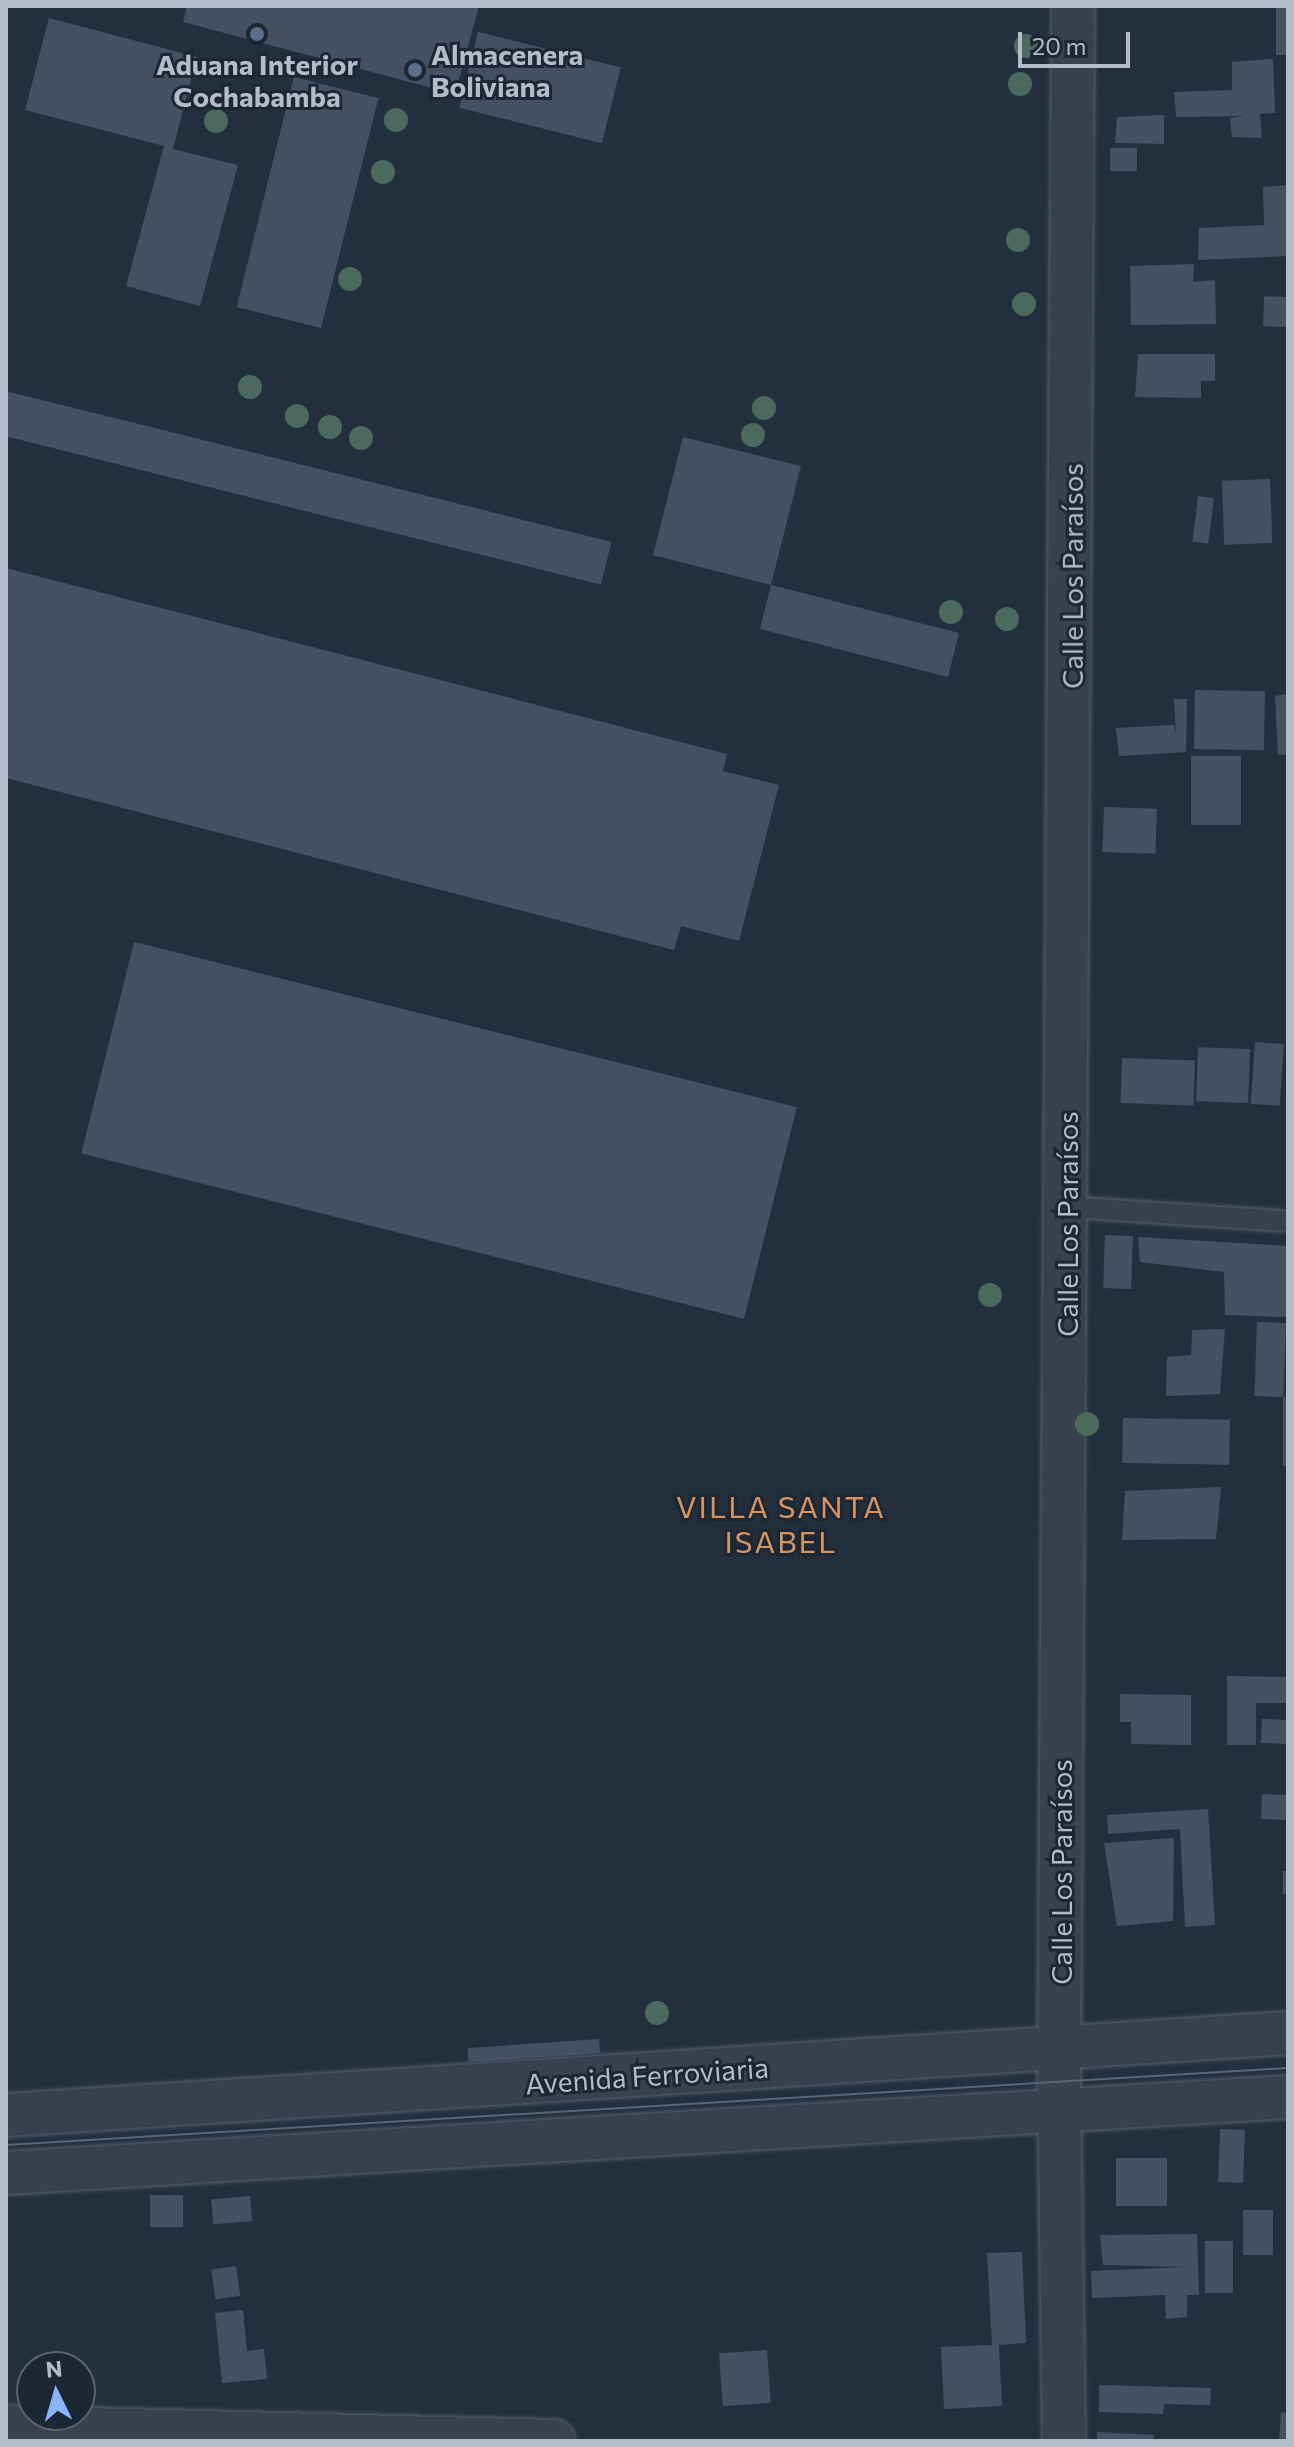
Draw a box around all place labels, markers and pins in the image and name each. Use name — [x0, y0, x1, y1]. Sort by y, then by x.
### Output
marker: Aduana Interior Cochabamba — [248, 25, 266, 43]
place label: Almacenera Boliviana — [431, 37, 583, 103]
place label: Aduana Interior Cochabamba — [156, 47, 358, 113]
marker: Almacenera Boliviana — [406, 61, 424, 79]

